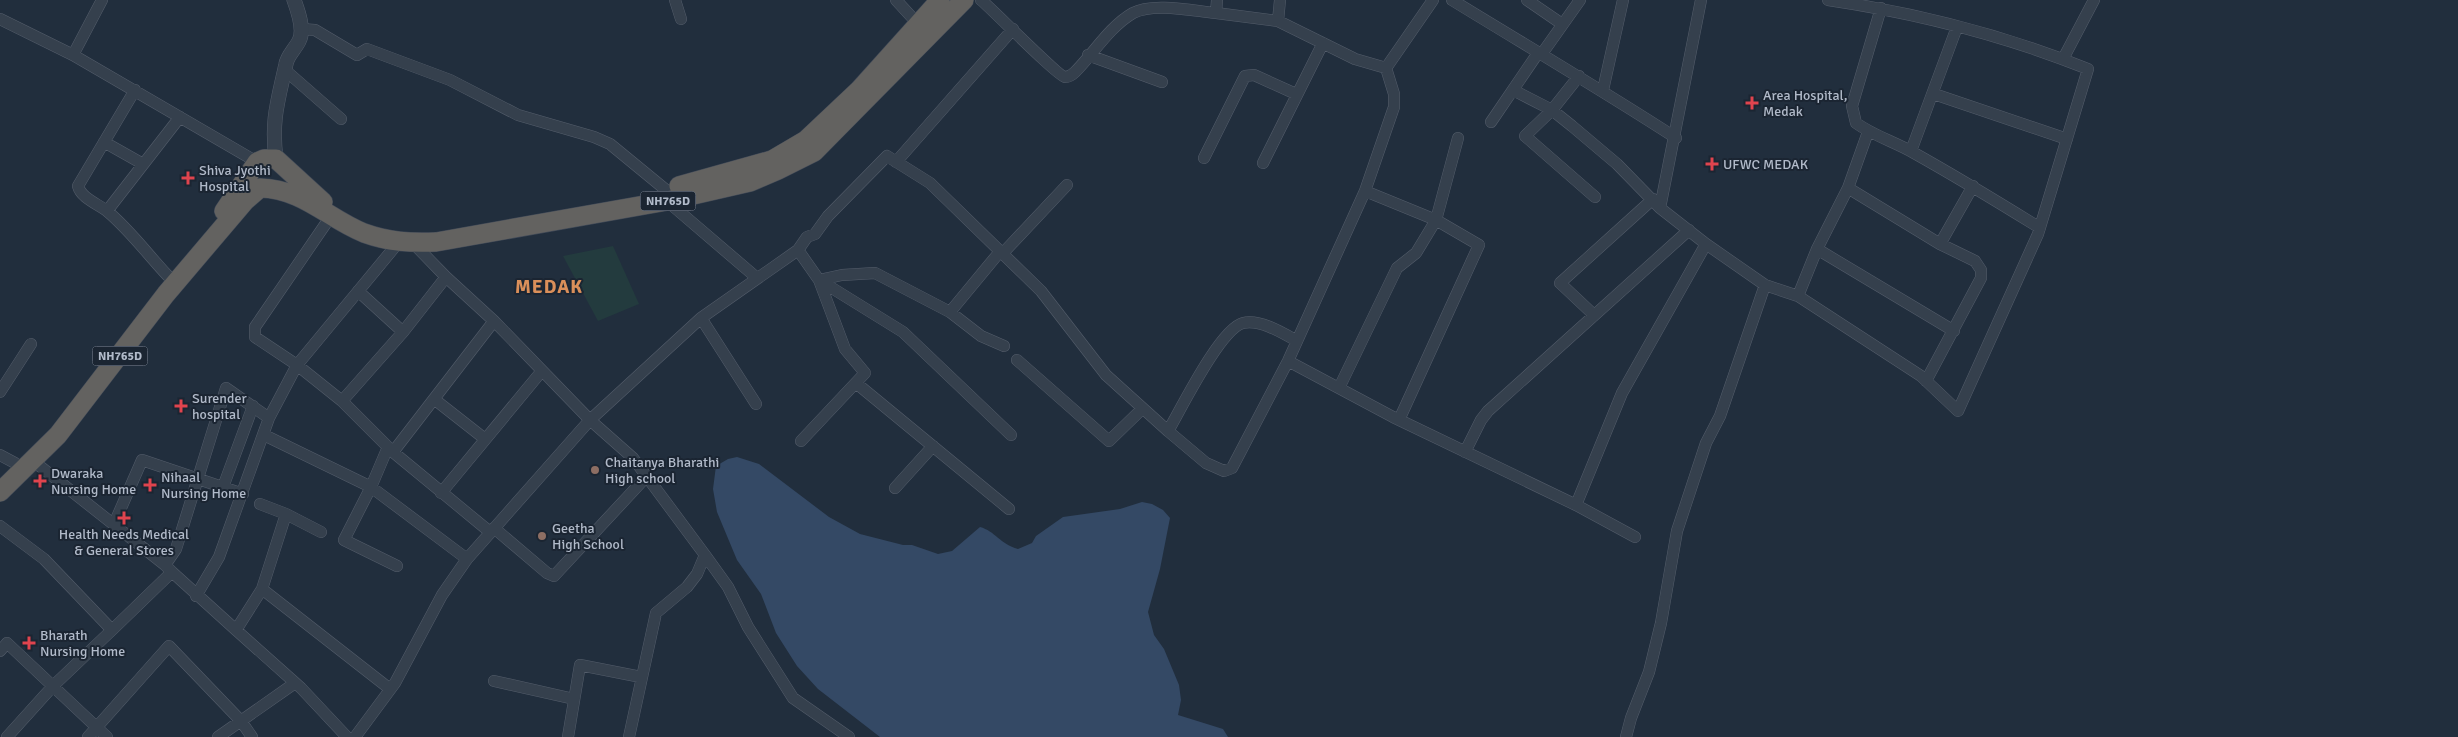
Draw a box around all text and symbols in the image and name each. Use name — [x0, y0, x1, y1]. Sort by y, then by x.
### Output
place label: Area Hospital, Medak — [1763, 87, 1848, 120]
marker: Area Hospital, Medak — [1745, 96, 1759, 110]
place label: UFWC MEDAK — [1723, 156, 1809, 173]
marker: UFWC MEDAK — [1705, 157, 1719, 171]
place label: Shiva Jyothi Hospital — [199, 162, 271, 195]
marker: Shiva Jyothi Hospital — [181, 171, 195, 185]
road number: NH765D — [640, 192, 696, 210]
district label: MEDAK — [515, 275, 583, 299]
road number: NH765D — [92, 346, 148, 366]
place label: Surender hospital — [192, 390, 247, 423]
marker: Surender hospital — [174, 399, 188, 413]
place label: Chaitanya Bharathi High school — [605, 454, 719, 487]
marker: Chaitanya Bharathi High school — [589, 464, 601, 476]
place label: Dwaraka Nursing Home — [51, 465, 136, 498]
place label: Nihaal Nursing Home — [161, 469, 246, 502]
marker: Dwaraka Nursing Home — [33, 474, 47, 488]
marker: Nihaal Nursing Home — [143, 478, 157, 492]
marker: Health Needs Medical & General Stores — [118, 512, 130, 524]
place label: Geetha High School — [552, 520, 624, 553]
place label: Health Needs Medical & General Stores — [59, 526, 189, 559]
marker: Geetha High School — [536, 530, 548, 542]
place label: Bharath Nursing Home — [40, 627, 125, 660]
marker: Bharath Nursing Home — [22, 636, 36, 650]

